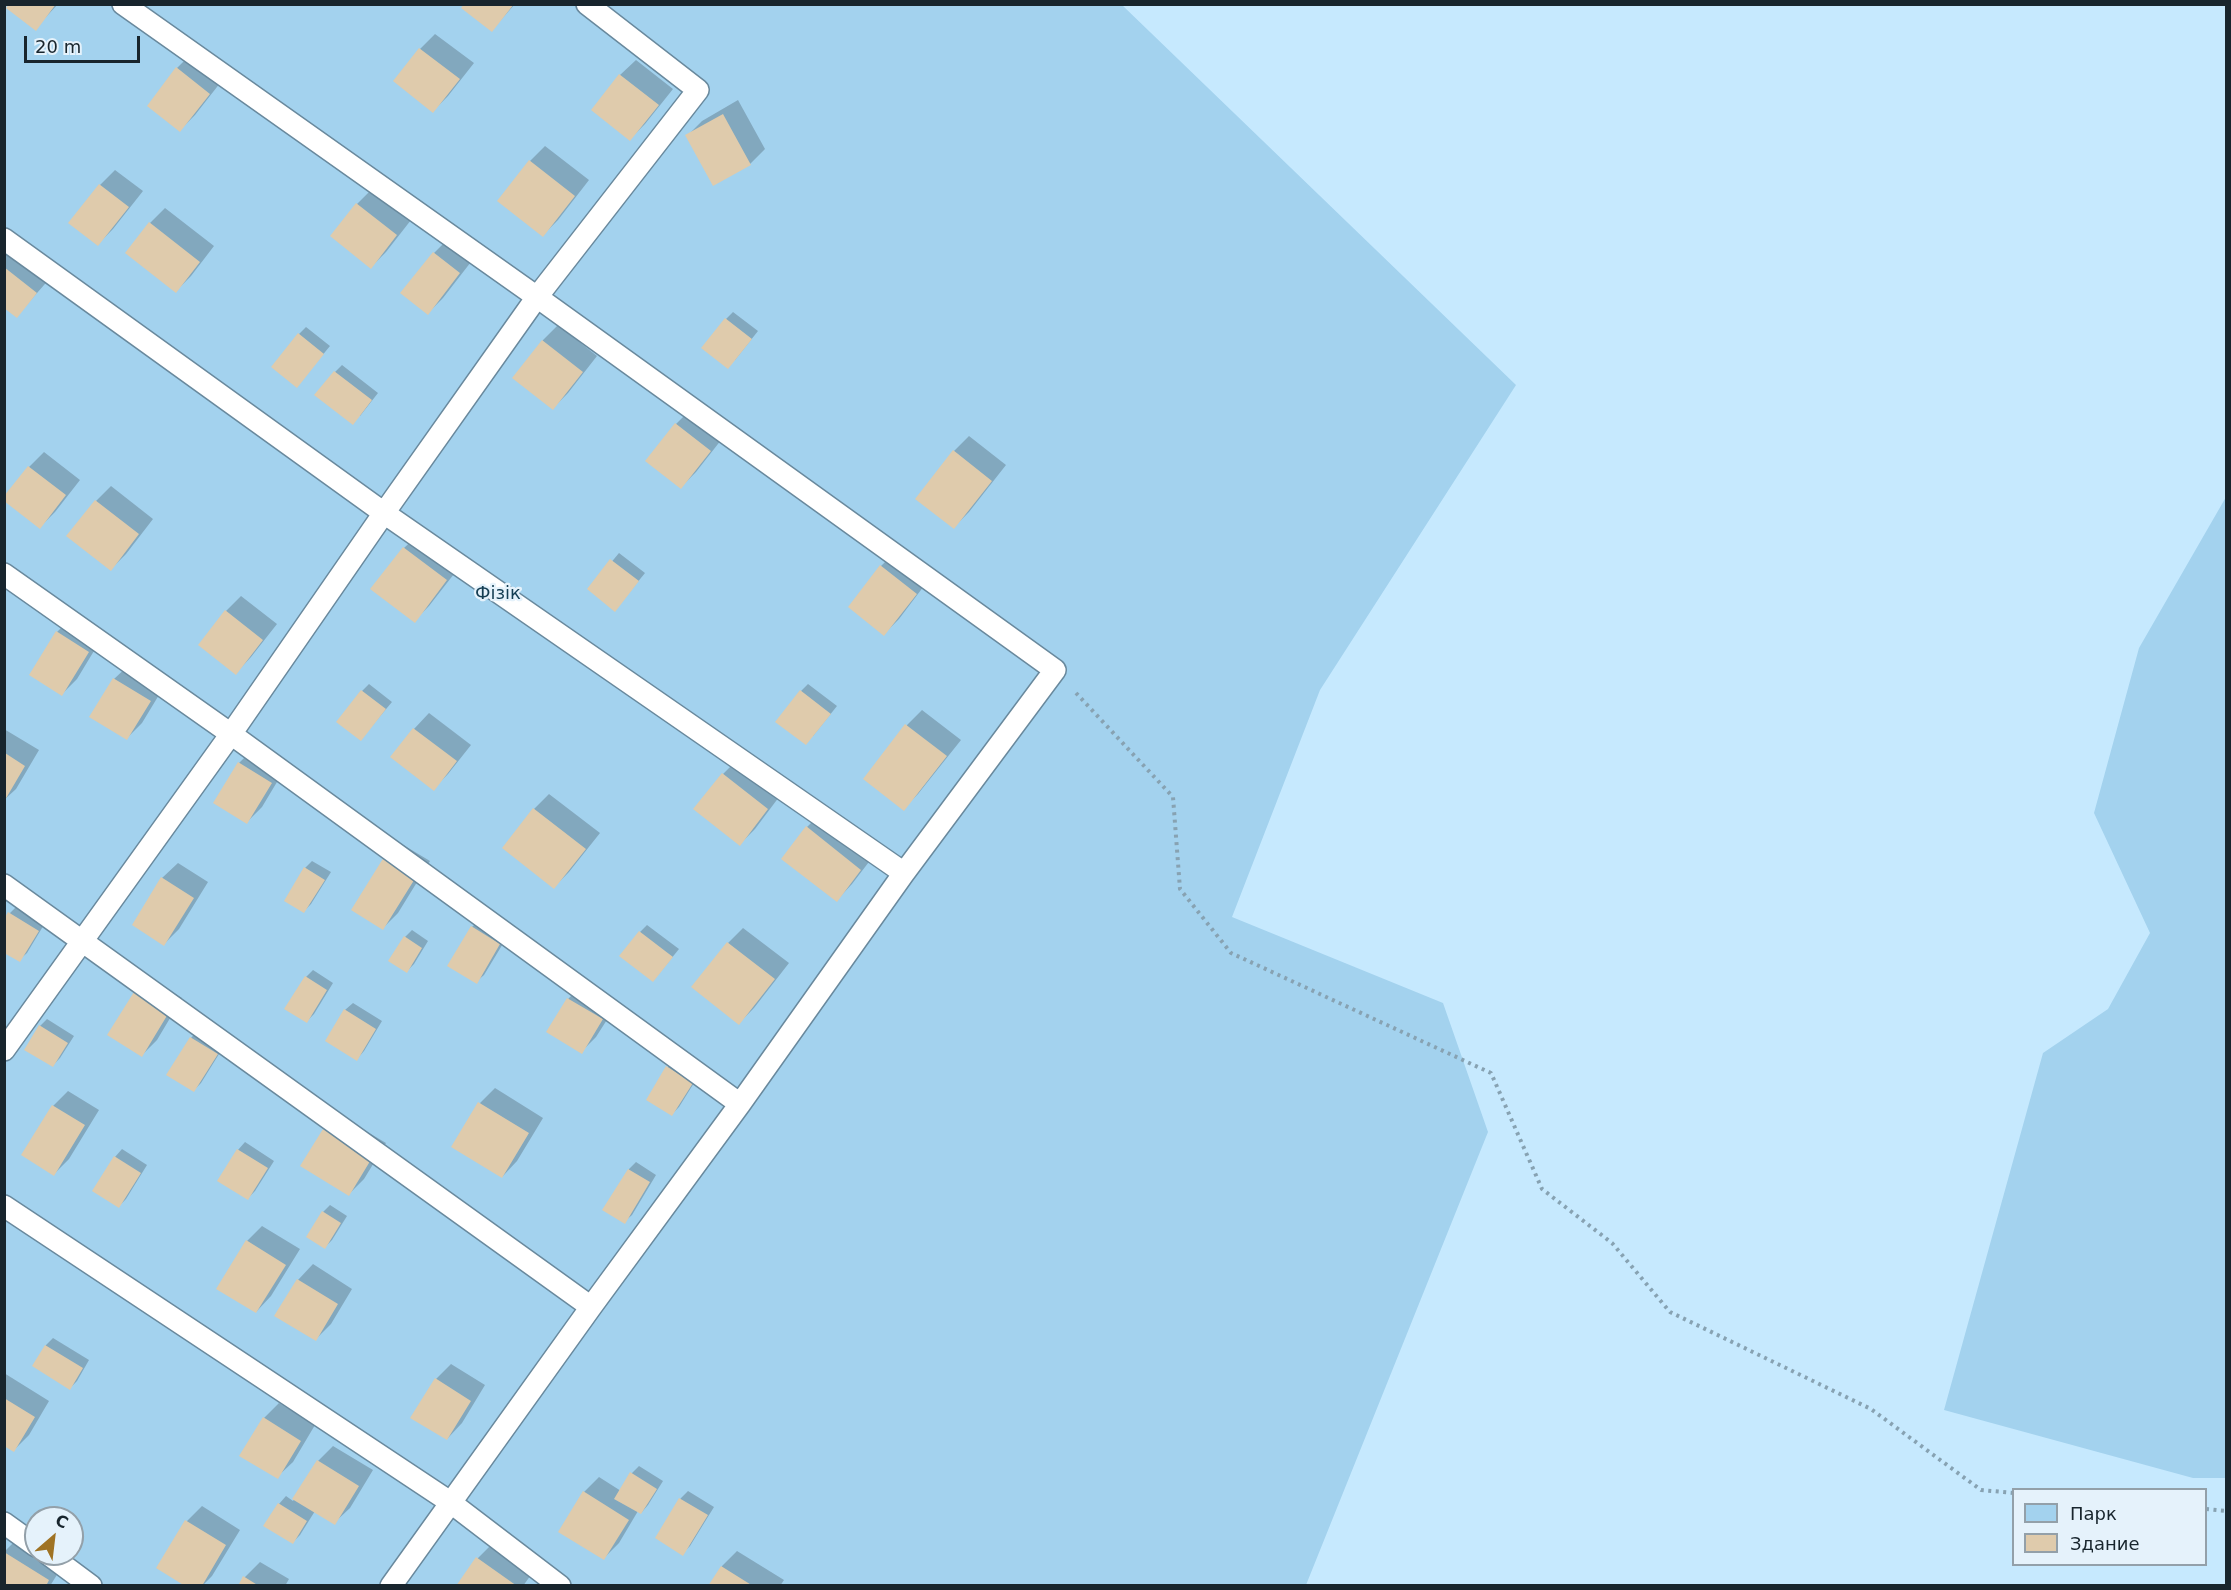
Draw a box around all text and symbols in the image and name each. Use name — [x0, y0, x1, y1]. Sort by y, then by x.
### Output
scale bar — [27, 24, 142, 62]
text: 20 m — [35, 36, 81, 57]
park label: Фізік — [475, 583, 521, 605]
legend — [2012, 1488, 2207, 1566]
text: Парк — [2070, 1503, 2117, 1524]
north arrow — [24, 1506, 84, 1566]
text: С — [52, 1510, 71, 1533]
text: Здание — [2070, 1533, 2140, 1554]

